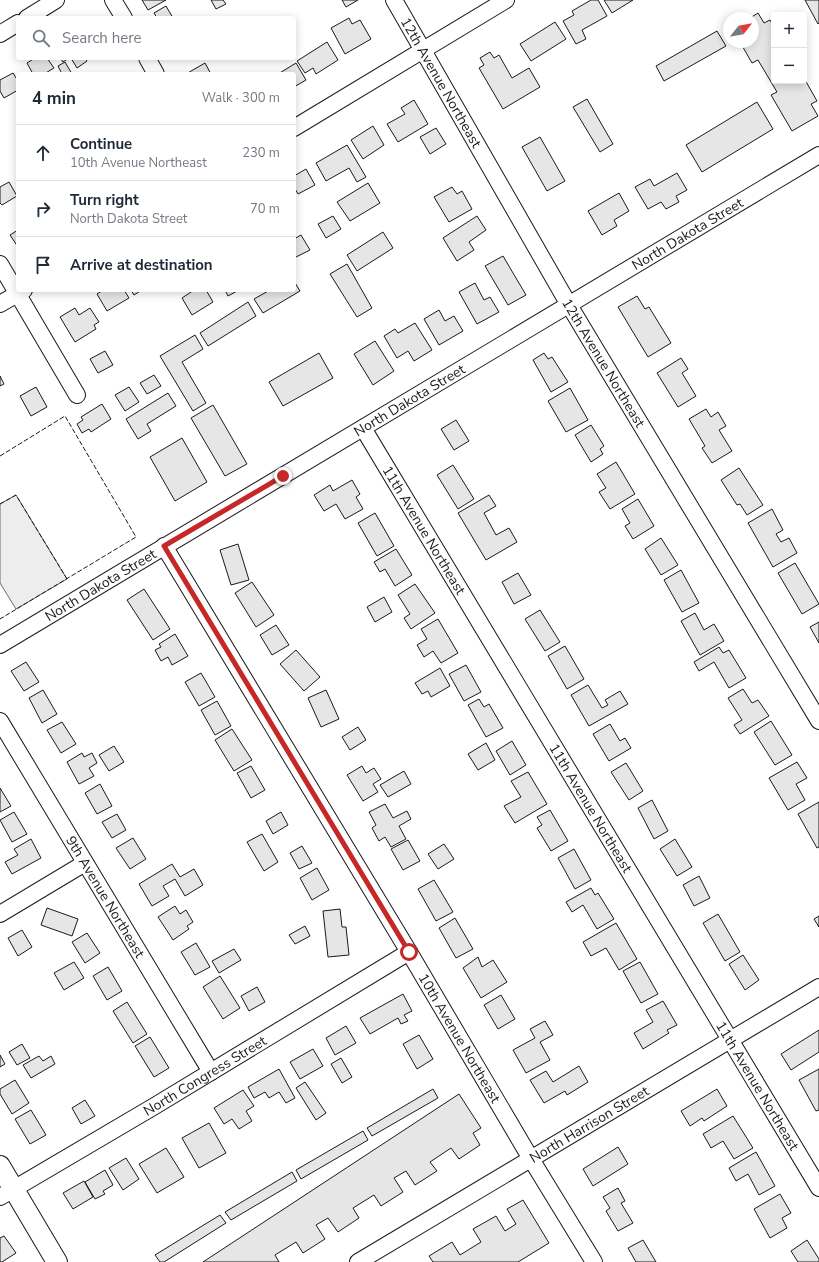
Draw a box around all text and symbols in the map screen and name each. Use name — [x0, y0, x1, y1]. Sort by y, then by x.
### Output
north arrow — [723, 12, 759, 48]
map controls — [771, 12, 807, 84]
button: + — [771, 12, 807, 48]
street label: 12th Avenue Northeast — [396, 14, 486, 151]
search box — [16, 16, 296, 60]
icon: search — [30, 27, 52, 49]
text: Search here — [62, 28, 142, 48]
button: − — [771, 48, 807, 84]
text: 4 min — [32, 87, 76, 110]
text: Walk · 300 m — [202, 89, 280, 107]
text: Continue — [70, 134, 132, 154]
icon: ahead — [32, 142, 54, 164]
text: 230 m — [242, 144, 280, 162]
text: 10th Avenue Northeast — [70, 154, 207, 172]
text: Turn right — [70, 190, 139, 210]
street label: North Dakota Street — [628, 193, 747, 274]
icon: right — [32, 198, 54, 220]
text: 70 m — [250, 200, 280, 218]
text: North Dakota Street — [70, 210, 187, 228]
icon: arrive — [32, 254, 54, 276]
text: Arrive at destination — [70, 255, 213, 275]
street label: 12th Avenue Northeast — [558, 295, 650, 431]
street label: North Dakota Street — [350, 359, 469, 441]
street label: 11th Avenue Northeast — [378, 462, 470, 598]
route end — [274, 467, 292, 485]
street label: North Dakota Street — [41, 544, 160, 626]
street label: 11th Avenue Northeast — [545, 740, 637, 876]
street label: 9th Avenue Northeast — [62, 832, 150, 961]
route start — [400, 943, 418, 961]
street label: 10th Avenue Northeast — [414, 970, 505, 1106]
street label: 11th Avenue Northeast — [712, 1018, 804, 1154]
street label: North Congress Street — [140, 1031, 270, 1120]
street label: North Harrison Street — [526, 1081, 652, 1167]

